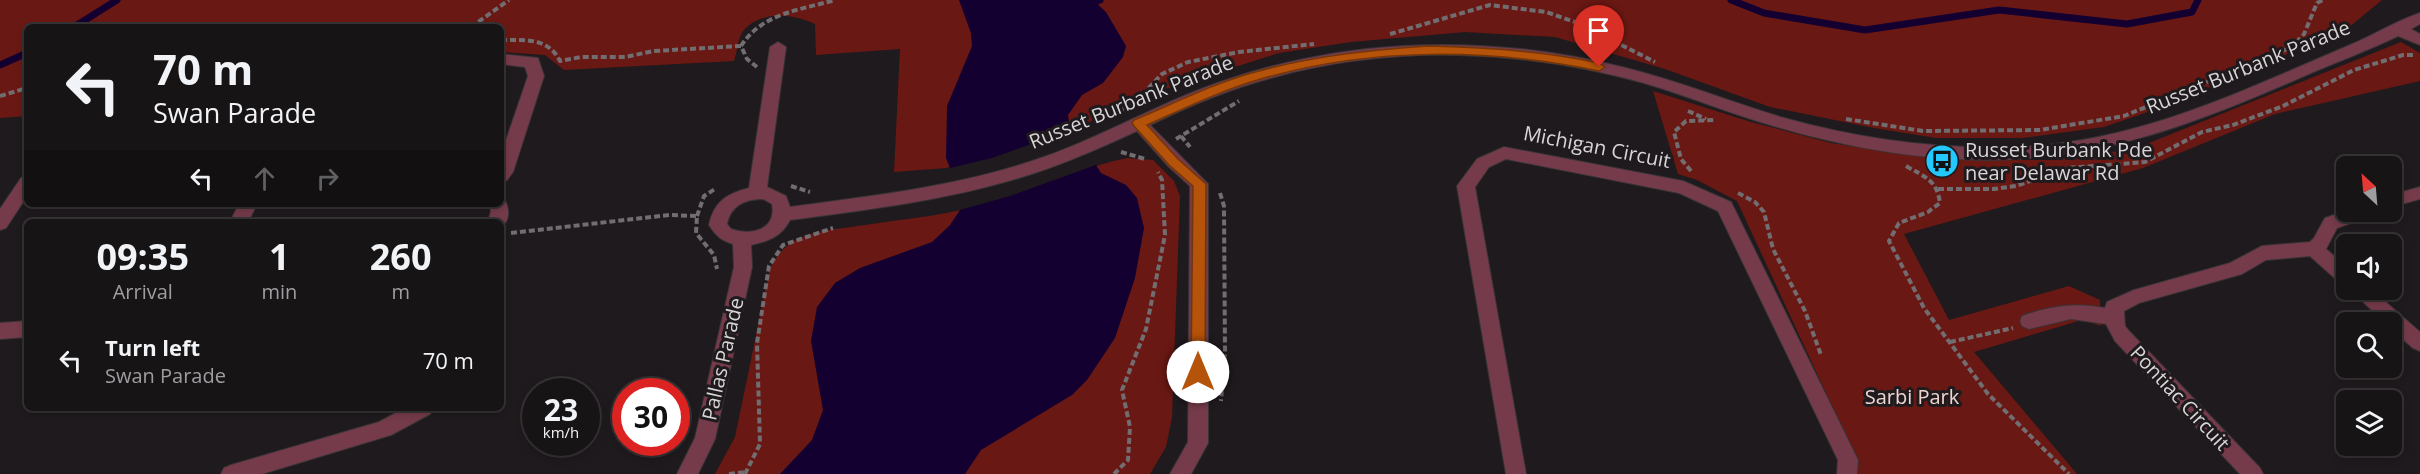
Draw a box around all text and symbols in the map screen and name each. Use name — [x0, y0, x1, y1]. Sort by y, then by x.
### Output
pin — [1573, 5, 1624, 67]
street label: Russet Burbank Parade — [2142, 13, 2354, 120]
icon: arrive — [1582, 14, 1615, 47]
text: 70 m — [153, 40, 253, 97]
icon: left — [54, 48, 132, 126]
street label: Russet Burbank Parade — [1025, 48, 1237, 155]
text: Swan Parade — [153, 94, 316, 131]
street label: Michigan Circuit — [1521, 119, 1673, 174]
place label: Russet Burbank Pde near Delawar Rd — [1965, 136, 2152, 186]
bus stop icon: Russet Burbank Pde near Delawar Rd — [1924, 143, 1960, 179]
north arrow — [2336, 156, 2402, 222]
map controls — [2336, 156, 2402, 456]
icon: left — [185, 162, 218, 195]
icon: ahead — [248, 162, 281, 195]
icon: right — [311, 162, 344, 195]
text: 09:35 — [96, 232, 189, 281]
text: 1 — [269, 232, 290, 281]
text: 260 — [370, 232, 432, 281]
button: sound — [2336, 234, 2402, 300]
text: Arrival — [113, 278, 173, 305]
text: min — [261, 278, 297, 305]
text: m — [391, 278, 410, 305]
street label: Pallas Parade — [695, 295, 750, 423]
button: search — [2336, 312, 2402, 378]
text: Turn left — [105, 332, 200, 362]
street label: Pontiac Circuit — [2125, 339, 2236, 456]
position arrow — [1166, 340, 1230, 404]
icon: left — [54, 344, 87, 377]
text: 70 m — [423, 345, 474, 375]
text: Swan Parade — [105, 362, 226, 389]
speed limit sign: 30 — [612, 378, 690, 456]
park label: Sarbi Park — [1865, 383, 1960, 410]
text: 23 — [544, 389, 578, 430]
button: layers — [2336, 390, 2402, 456]
text: km/h — [543, 422, 579, 442]

